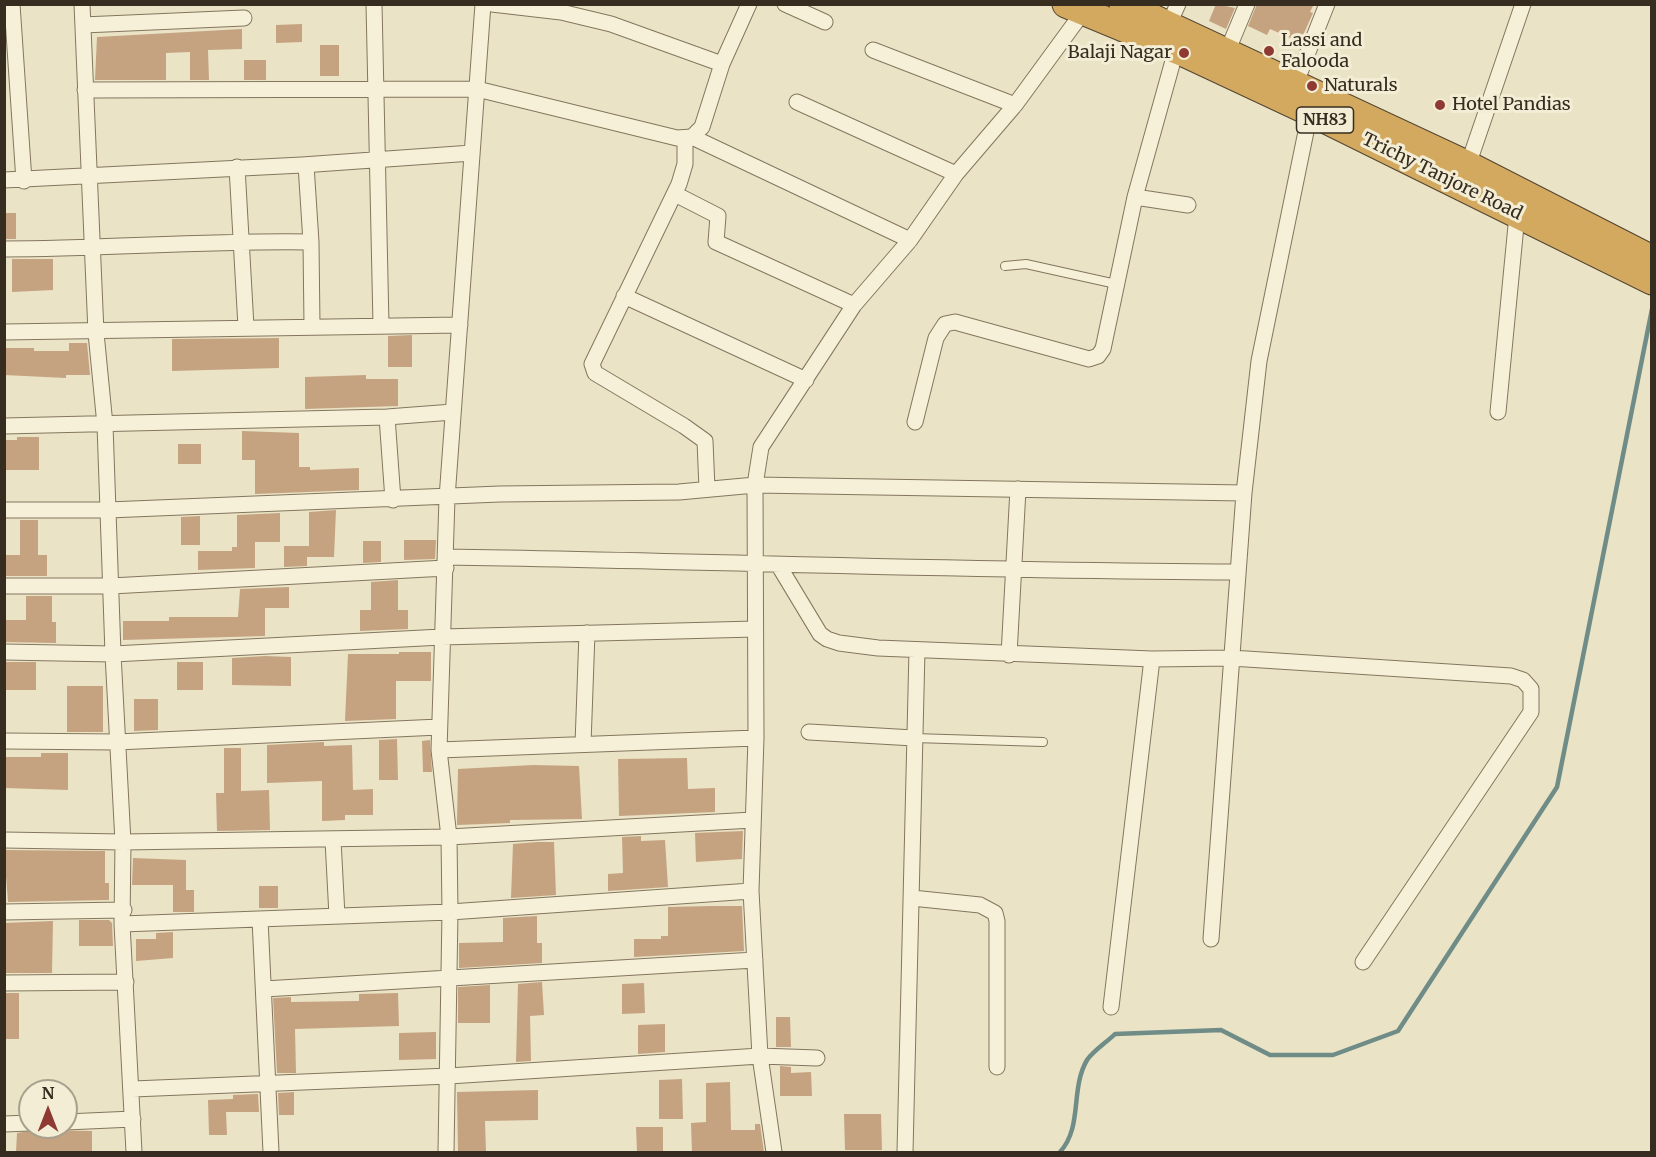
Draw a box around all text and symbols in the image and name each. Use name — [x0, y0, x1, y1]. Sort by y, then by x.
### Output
place label: Lassi and Falooda — [1281, 30, 1362, 72]
place label: Balaji Nagar — [1067, 42, 1172, 64]
marker: Lassi and Falooda — [1262, 44, 1276, 58]
marker: Balaji Nagar — [1177, 46, 1191, 60]
place label: Naturals — [1324, 75, 1398, 97]
marker: Naturals — [1305, 79, 1319, 93]
place label: Hotel Pandias — [1452, 94, 1571, 116]
marker: Hotel Pandias — [1433, 98, 1447, 112]
road number: NH83 — [1296, 107, 1354, 133]
street label: Trichy Tanjore Road — [1358, 129, 1526, 225]
north arrow — [18, 1079, 78, 1139]
text: N — [42, 1083, 54, 1103]

